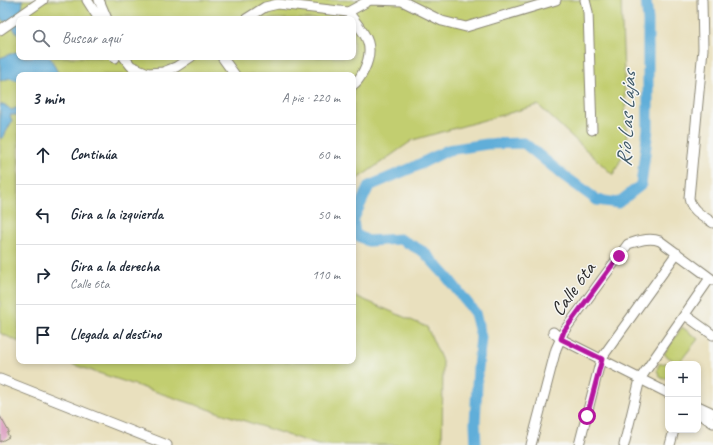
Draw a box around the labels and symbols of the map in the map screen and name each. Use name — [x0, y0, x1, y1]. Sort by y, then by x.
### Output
water label: Río Las Lajas — [611, 67, 642, 167]
route end — [610, 247, 628, 265]
street label: Calle 6ta — [545, 256, 602, 321]
route start — [578, 407, 596, 425]

